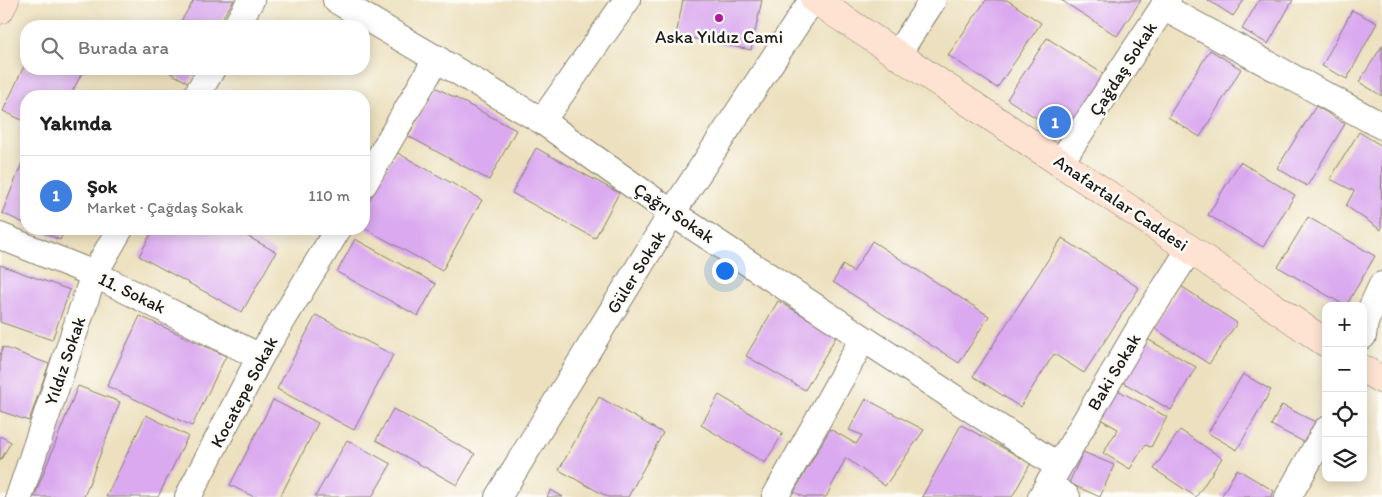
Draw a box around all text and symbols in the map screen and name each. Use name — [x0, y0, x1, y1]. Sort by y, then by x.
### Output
marker: Aska Yıldız Cami — [713, 12, 725, 24]
street label: Çağdaş Sokak — [1084, 17, 1162, 120]
search box — [20, 20, 370, 75]
place label: Aska Yıldız Cami — [655, 26, 783, 48]
icon: search — [38, 34, 66, 62]
text: Burada ara — [78, 36, 169, 59]
pin: 1 — [1039, 103, 1071, 141]
text: Yakında — [40, 110, 112, 135]
street label: Anafartalar Caddesi — [1050, 150, 1192, 256]
text: Şok — [87, 175, 117, 198]
street label: Çağrı Sokak — [629, 178, 719, 248]
text: 1 — [52, 186, 60, 205]
text: 110 m — [308, 186, 350, 205]
text: Market · Çağdaş Sokak — [87, 198, 243, 217]
street label: Güler Sokak — [602, 226, 671, 318]
your location — [712, 258, 738, 284]
street label: 11. Sokak — [95, 267, 169, 319]
map controls — [1322, 302, 1367, 482]
button: + — [1322, 302, 1367, 347]
street label: Yıldız Sokak — [40, 313, 91, 408]
street label: Baki Sokak — [1082, 329, 1146, 415]
street label: Kocatepe Sokak — [206, 333, 282, 451]
button: − — [1322, 347, 1367, 392]
button: locate — [1322, 392, 1367, 437]
button: layers — [1322, 437, 1367, 482]

